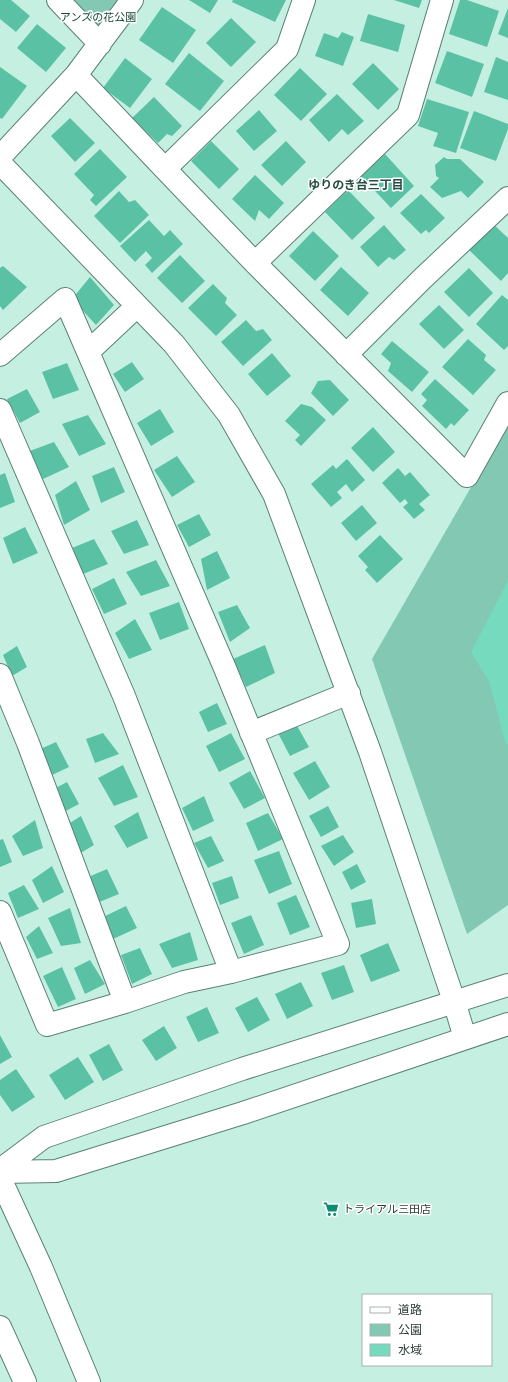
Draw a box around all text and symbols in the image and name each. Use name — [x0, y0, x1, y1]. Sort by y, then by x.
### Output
park label: アンズの花公園 — [60, 11, 136, 24]
district label: ゆりのき台三丁目 — [308, 178, 404, 192]
supermarket icon: トライアル三田店 — [322, 1200, 340, 1218]
place label: トライアル三田店 — [343, 1203, 431, 1216]
legend — [362, 1294, 492, 1366]
text: 道路 — [398, 1303, 422, 1317]
text: 公園 — [398, 1323, 422, 1337]
text: 水域 — [398, 1343, 422, 1357]

